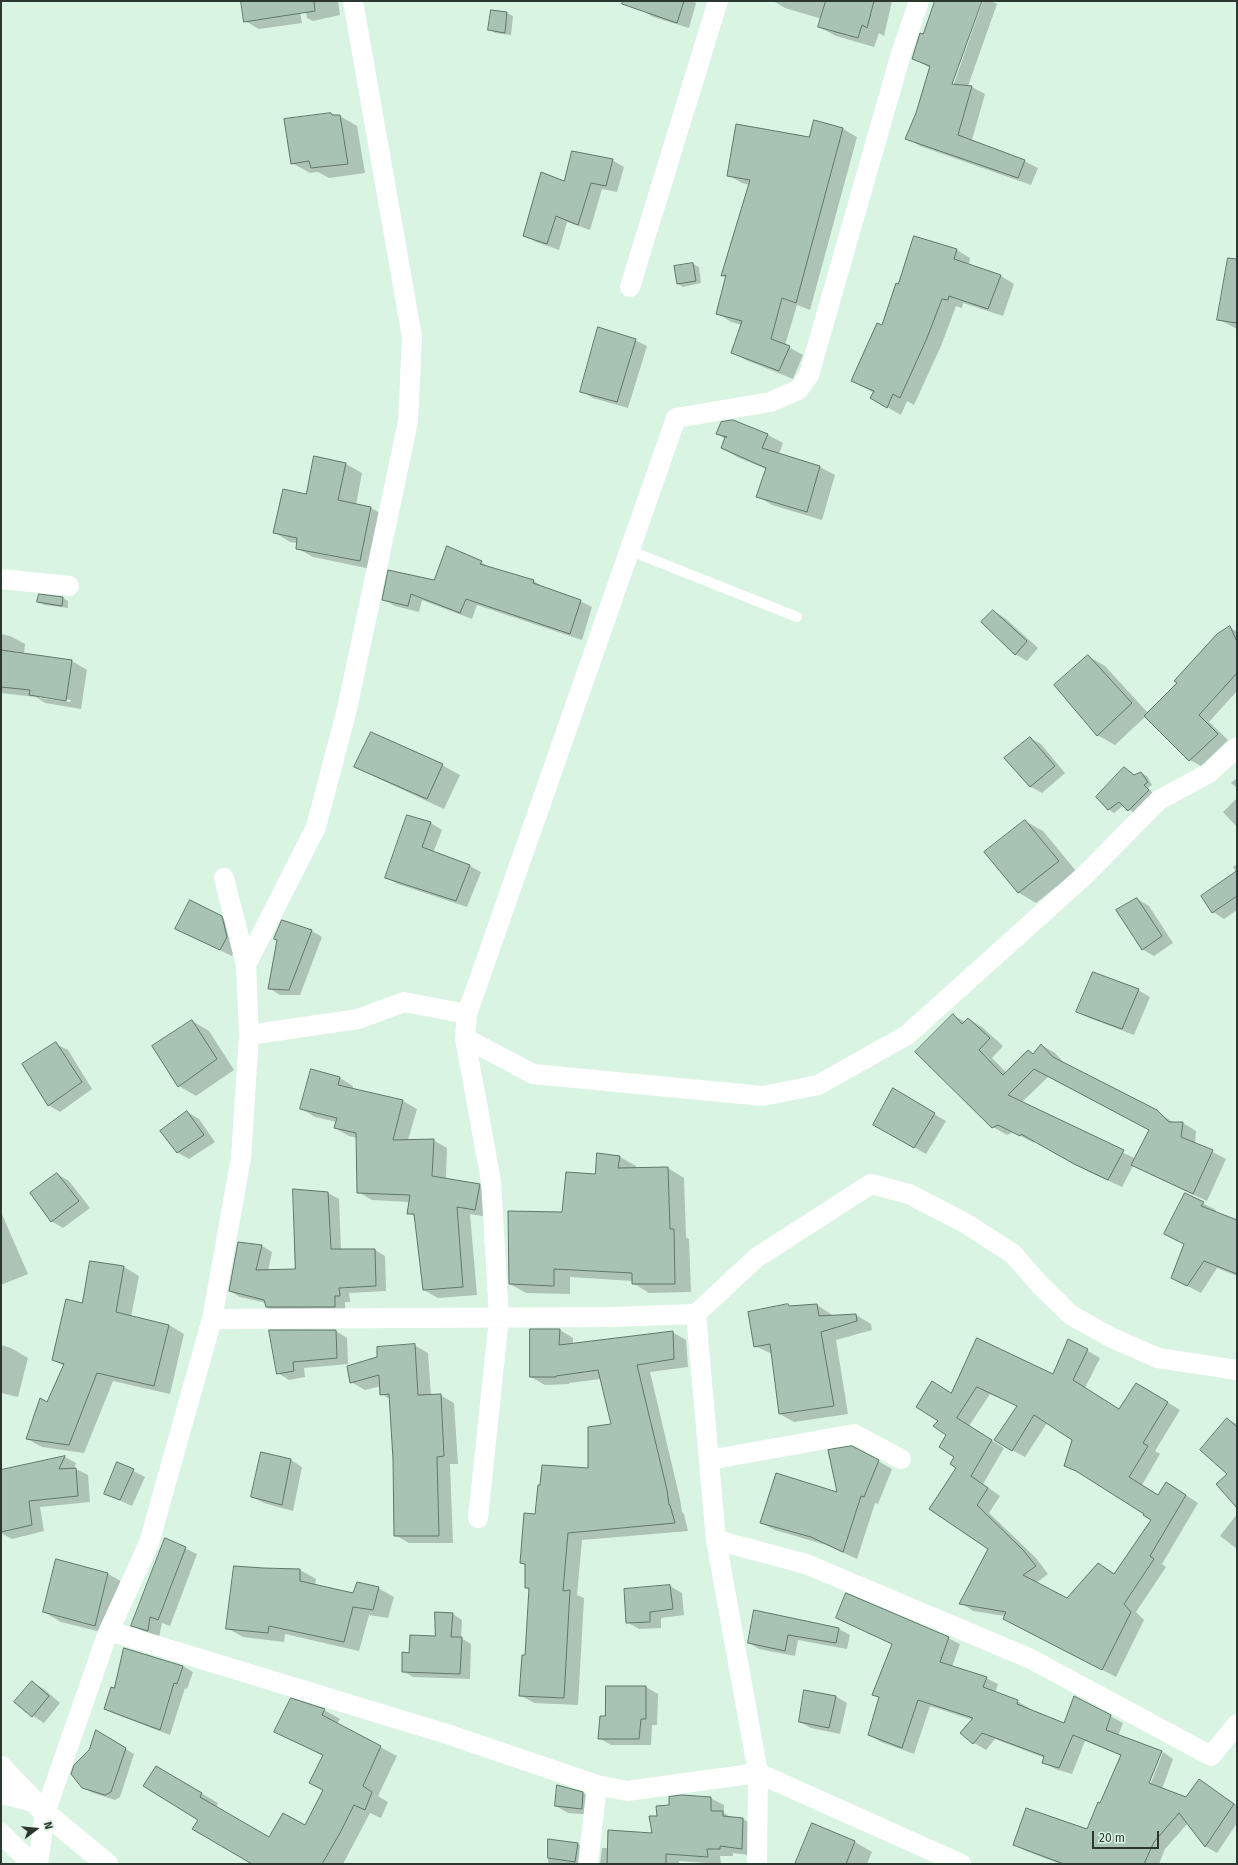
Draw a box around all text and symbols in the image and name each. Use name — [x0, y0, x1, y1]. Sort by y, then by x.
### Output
north arrow — [16, 1809, 56, 1849]
text: N — [41, 1820, 55, 1831]
scale bar — [1094, 1823, 1161, 1849]
text: 20 m — [1099, 1831, 1125, 1845]

